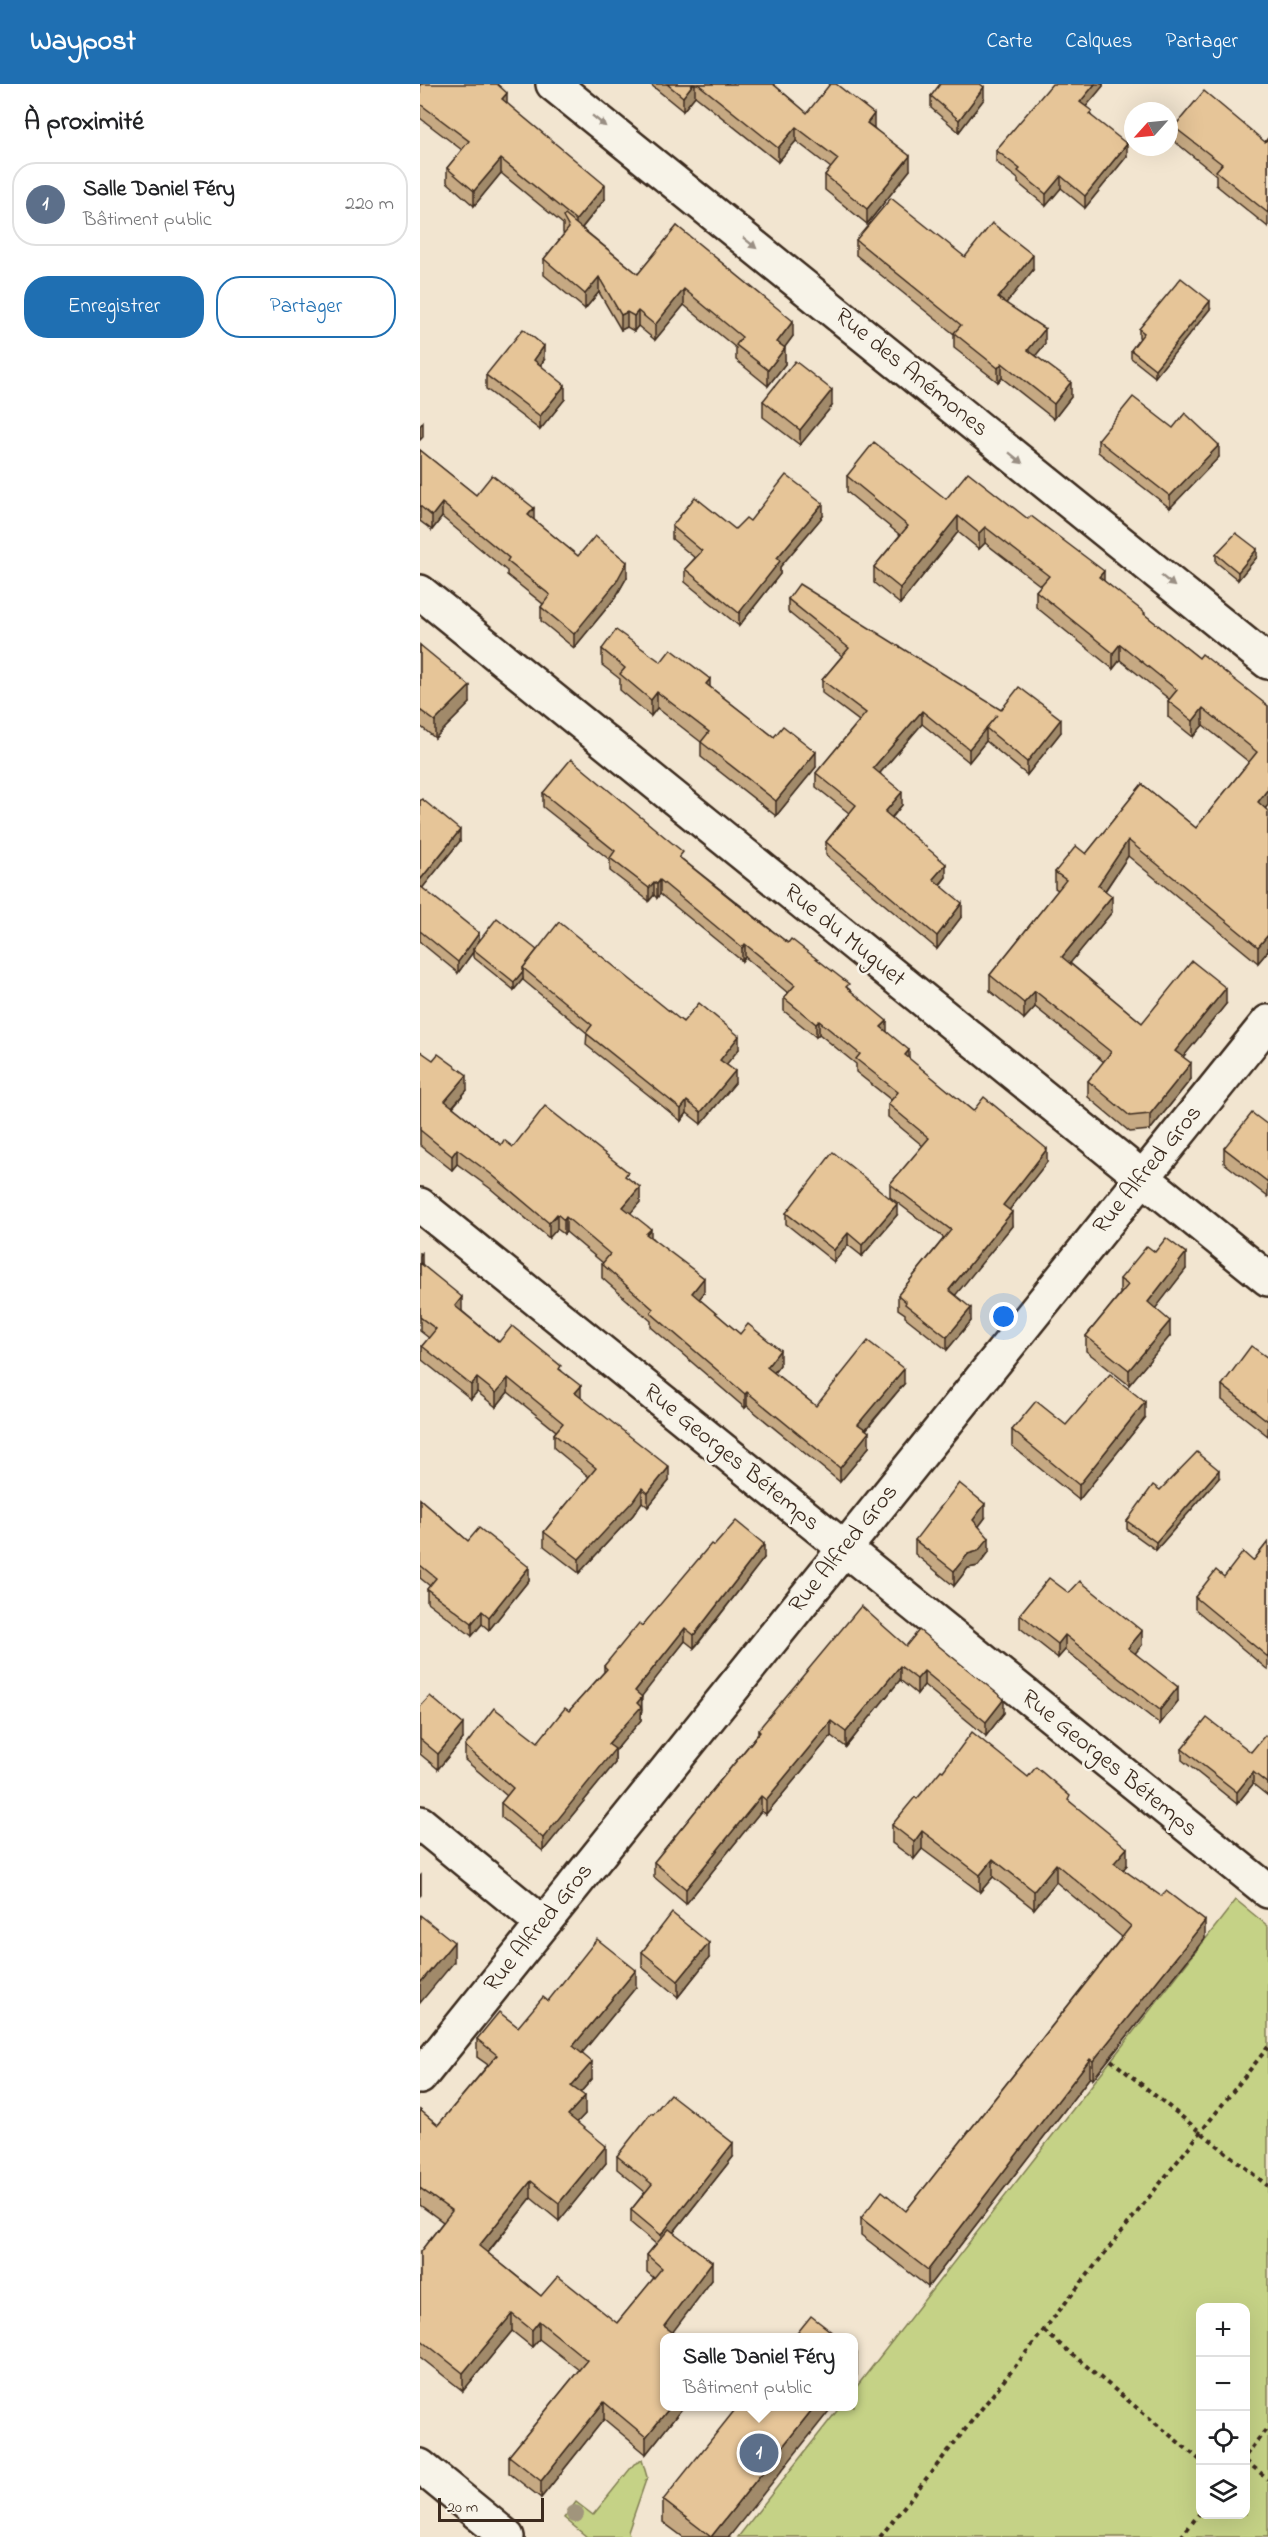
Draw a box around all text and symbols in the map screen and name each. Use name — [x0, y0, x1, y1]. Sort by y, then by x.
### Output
text: Waypost — [30, 22, 136, 63]
text: Carte — [986, 27, 1032, 57]
text: Calques — [1065, 27, 1132, 57]
text: Partager — [1165, 27, 1238, 57]
north arrow — [1124, 102, 1178, 156]
text: À proximité — [24, 104, 144, 142]
one-way arrow — [591, 114, 606, 126]
text: Salle Daniel Féry — [83, 174, 235, 206]
text: 1 — [42, 190, 49, 219]
text: 220 m — [345, 190, 394, 219]
text: Bâtiment public — [83, 206, 212, 235]
one-way arrow — [742, 237, 758, 250]
button: Enregistrer — [24, 276, 204, 338]
button: Partager — [216, 276, 396, 338]
street label: Rue des Anémones — [826, 300, 996, 446]
one-way arrow — [1008, 452, 1024, 465]
one-way arrow — [1160, 574, 1175, 587]
street label: Rue du Muguet — [775, 876, 913, 996]
street label: Rue Alfred Gros — [1085, 1098, 1211, 1242]
your location — [989, 1302, 1018, 1331]
street label: Rue Georges Bétemps — [635, 1376, 827, 1540]
street label: Rue Alfred Gros — [781, 1477, 907, 1621]
street label: Rue Georges Bétemps — [1013, 1682, 1205, 1846]
street label: Rue Alfred Gros — [476, 1856, 602, 2000]
map controls — [1196, 2303, 1250, 2519]
button: + — [1196, 2303, 1250, 2357]
popup — [660, 2333, 858, 2411]
text: Salle Daniel Féry — [683, 2342, 835, 2374]
button: − — [1196, 2357, 1250, 2411]
text: Bâtiment public — [683, 2374, 812, 2403]
button: locate — [1196, 2411, 1250, 2465]
pin: 1 — [740, 2430, 778, 2476]
button: layers — [1196, 2465, 1250, 2519]
scale bar — [438, 2495, 544, 2522]
text: 20 m — [447, 2496, 478, 2520]

